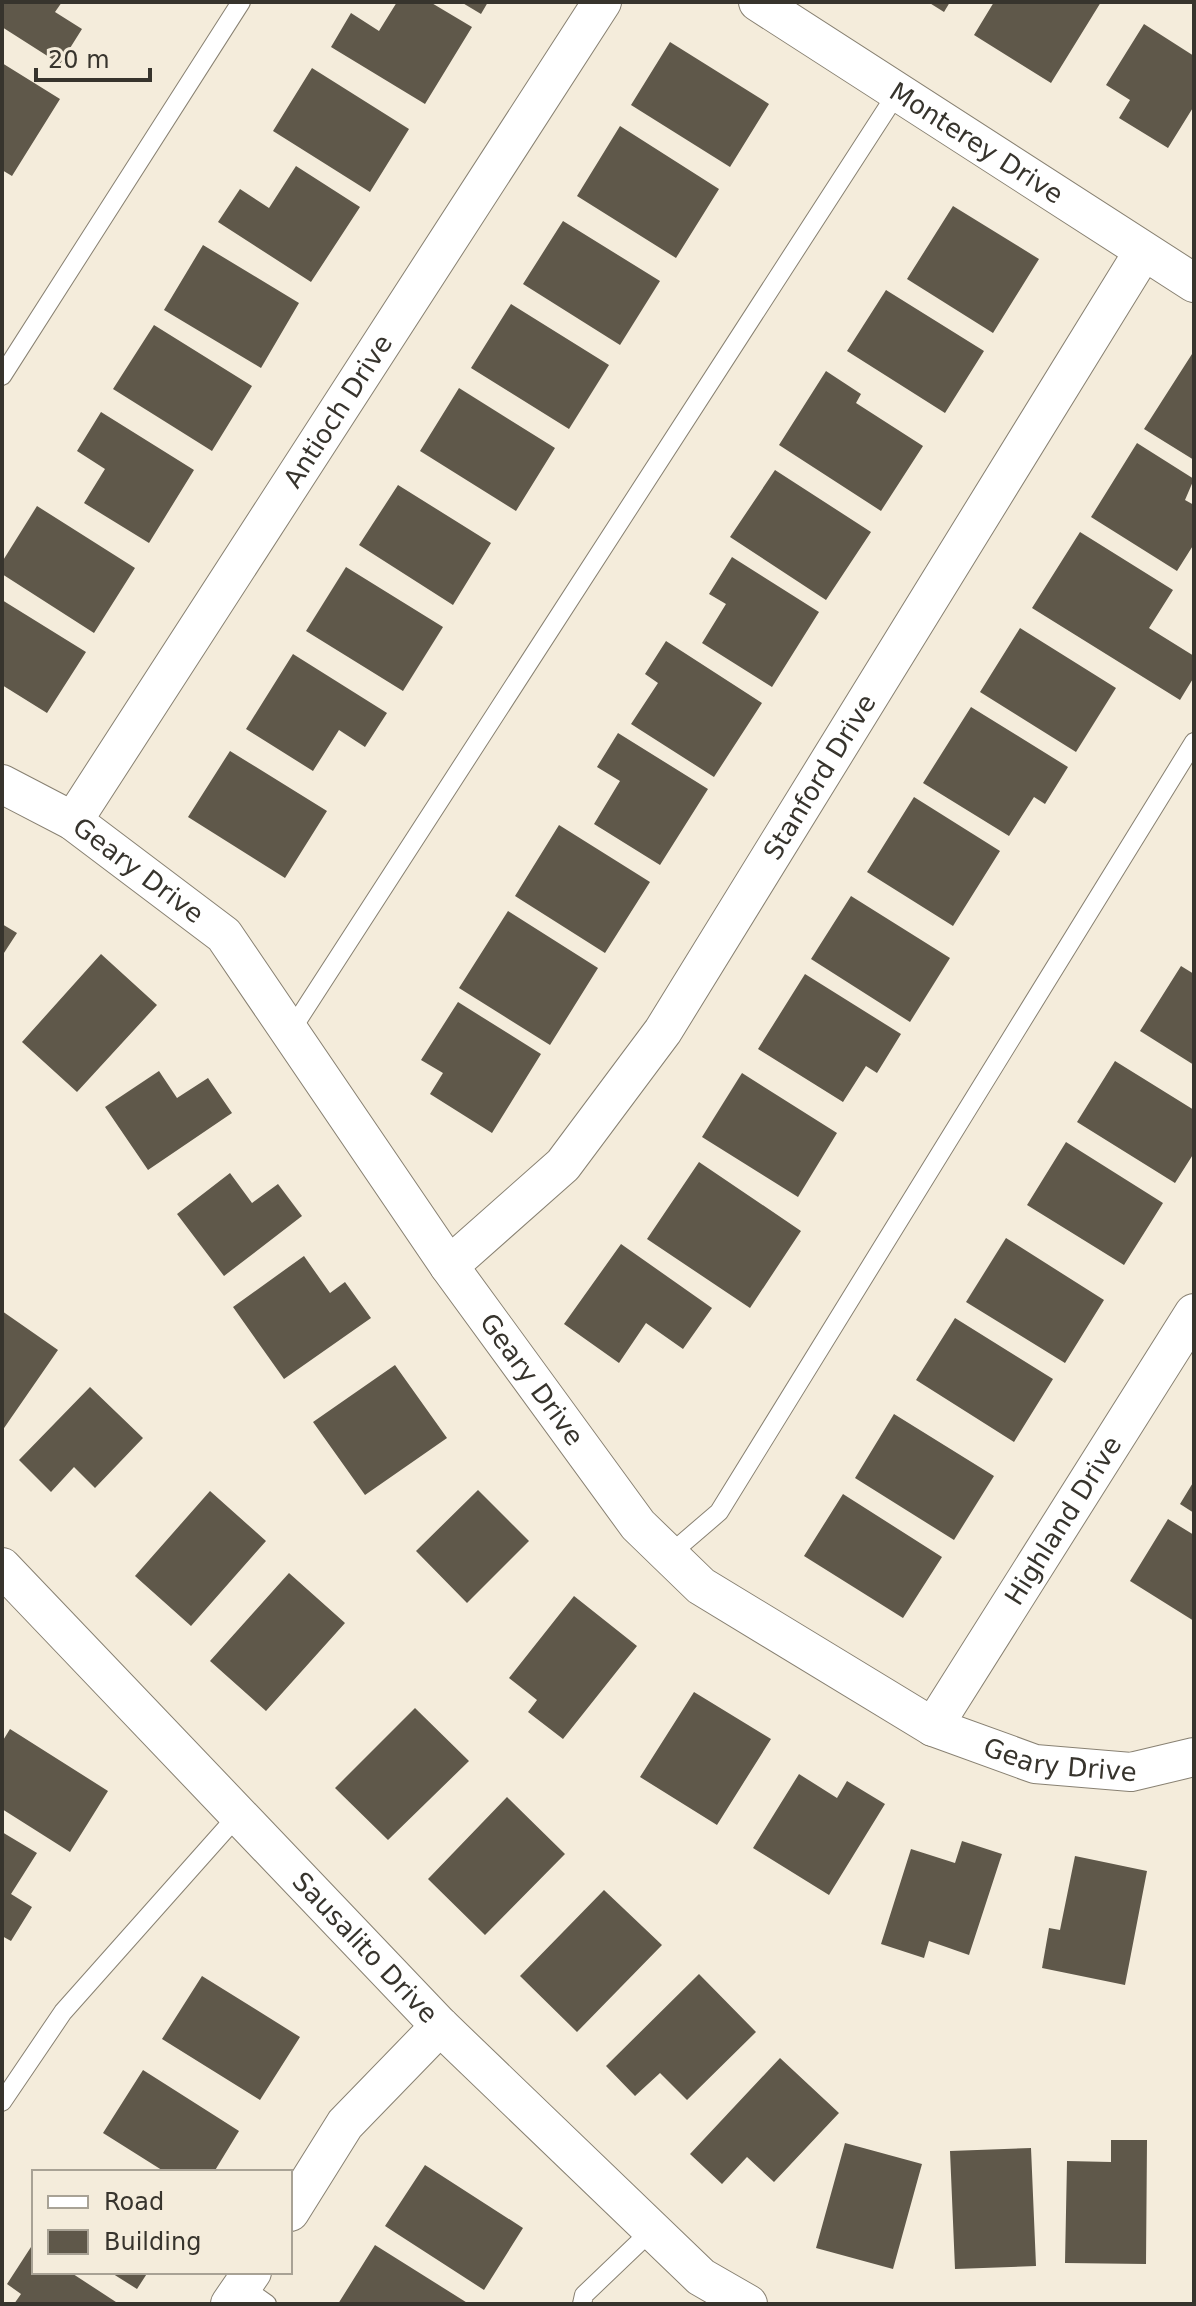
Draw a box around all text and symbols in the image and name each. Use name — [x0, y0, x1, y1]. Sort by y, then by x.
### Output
scale bar — [36, 32, 150, 82]
text: 20 m — [48, 46, 110, 74]
street label: Monterey Drive — [884, 76, 1069, 210]
street label: Antioch Drive — [277, 329, 398, 493]
street label: Stanford Drive — [757, 689, 882, 865]
street label: Geary Drive — [67, 811, 210, 929]
street label: Geary Drive — [474, 1308, 590, 1451]
street label: Highland Drive — [999, 1431, 1127, 1610]
street label: Geary Drive — [979, 1732, 1138, 1787]
street label: Sausalito Drive — [286, 1866, 444, 2029]
legend — [32, 2170, 292, 2274]
text: Road — [104, 2188, 164, 2216]
text: Building — [104, 2228, 201, 2256]

